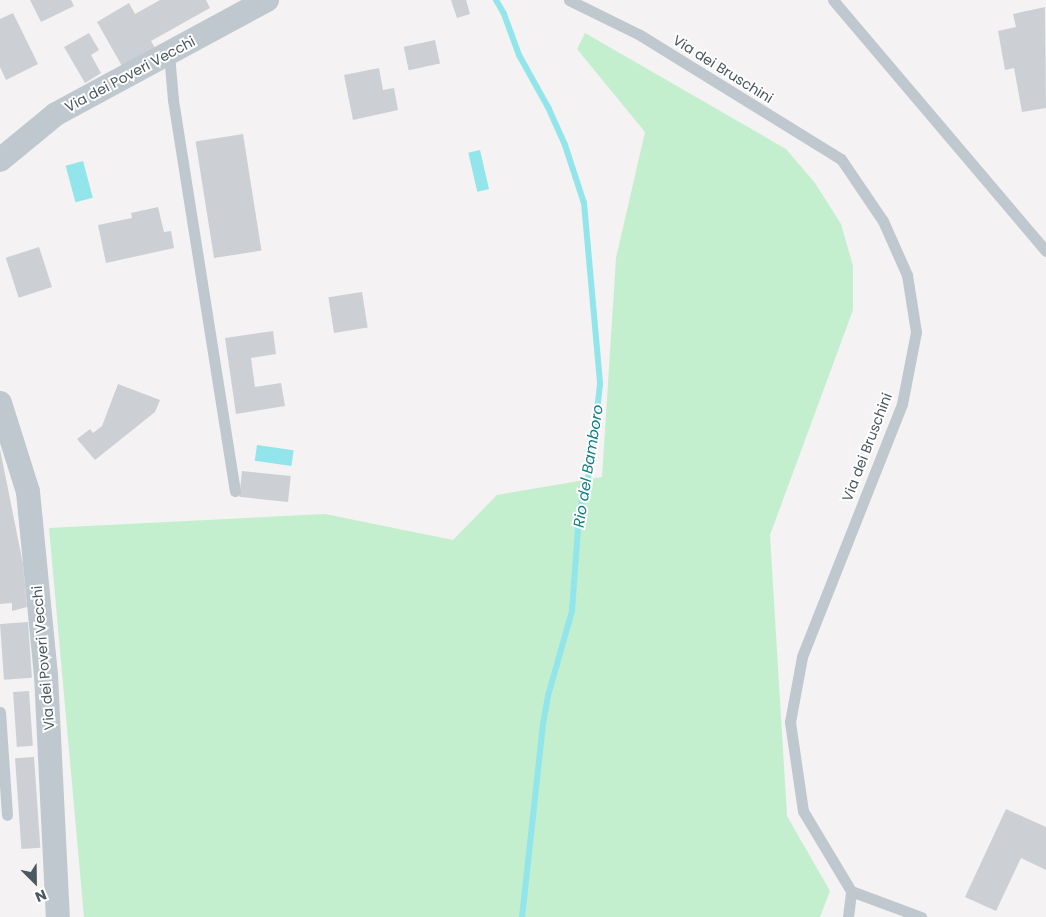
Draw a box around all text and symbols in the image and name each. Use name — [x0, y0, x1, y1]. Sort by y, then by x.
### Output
street label: Via dei Bruschini — [670, 31, 776, 107]
street label: Via dei Poveri Vecchi — [62, 33, 198, 115]
street label: Via dei Bruschini — [839, 390, 895, 504]
water label: Rio del Bamboro — [569, 403, 607, 529]
street label: Via dei Poveri Vecchi — [28, 585, 58, 731]
north arrow — [10, 857, 60, 907]
text: N — [32, 885, 50, 907]

